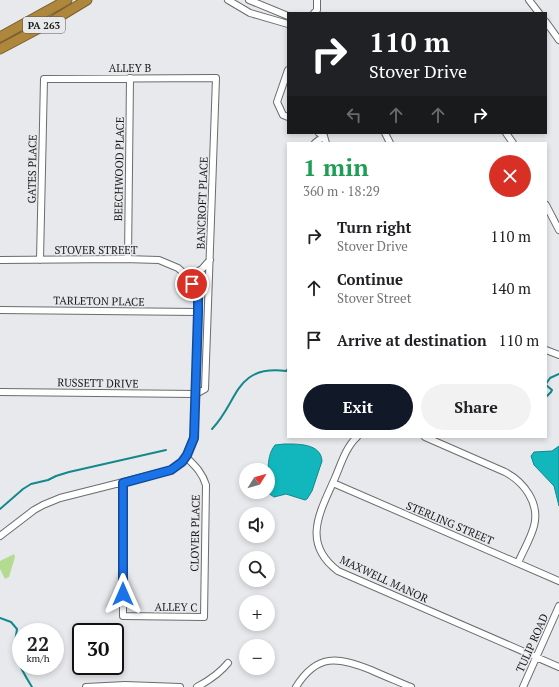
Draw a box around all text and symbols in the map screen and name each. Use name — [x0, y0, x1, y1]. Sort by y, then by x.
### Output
road number: PA 263 — [23, 17, 65, 33]
text: 110 m — [369, 23, 450, 60]
icon: right — [303, 28, 355, 80]
text: Stover Drive — [369, 59, 467, 83]
street label: ALLEY B — [109, 61, 151, 75]
icon: left — [343, 104, 365, 126]
icon: ahead — [385, 104, 407, 126]
icon: ahead — [427, 104, 449, 126]
icon: right — [469, 104, 491, 126]
street label: BEECHWOOD PLACE — [111, 117, 127, 221]
street label: GATES PLACE — [24, 134, 40, 204]
text: 1 min — [303, 151, 369, 183]
button: close — [489, 155, 531, 197]
street label: BANCROFT PLACE — [193, 156, 211, 250]
text: 360 m · 18:29 — [303, 182, 380, 200]
text: Turn right — [337, 217, 412, 237]
icon: right — [303, 225, 325, 247]
text: 110 m — [490, 226, 531, 246]
text: Stover Drive — [337, 237, 408, 255]
street label: STOVER STREET — [54, 243, 138, 257]
pin — [175, 267, 209, 301]
text: Continue — [337, 269, 403, 289]
icon: arrive — [181, 273, 203, 295]
icon: ahead — [303, 277, 325, 299]
text: 140 m — [490, 278, 531, 298]
text: Stover Street — [337, 289, 411, 307]
street label: TARLETON PLACE — [53, 293, 145, 309]
icon: arrive — [303, 329, 325, 351]
text: Arrive at destination — [337, 330, 487, 350]
text: 110 m — [499, 330, 539, 350]
street label: RUSSETT DRIVE — [57, 375, 139, 391]
button: Exit — [303, 384, 413, 430]
button: Share — [421, 384, 531, 430]
north arrow — [239, 463, 275, 499]
map controls — [239, 463, 275, 675]
street label: CLOVER PLACE — [187, 494, 203, 572]
street label: STERLING STREET — [404, 498, 496, 548]
button: sound — [239, 507, 275, 543]
button: search — [239, 551, 275, 587]
street label: MAXWELL MANOR — [338, 552, 430, 606]
position arrow — [102, 573, 144, 615]
button: + — [239, 595, 275, 631]
street label: ALLEY C — [154, 600, 198, 614]
street label: TULIP ROAD — [513, 611, 551, 675]
speed limit sign: 30 — [72, 623, 124, 675]
text: 22 — [27, 630, 49, 657]
button: − — [239, 639, 275, 675]
text: km/h — [26, 652, 50, 665]

